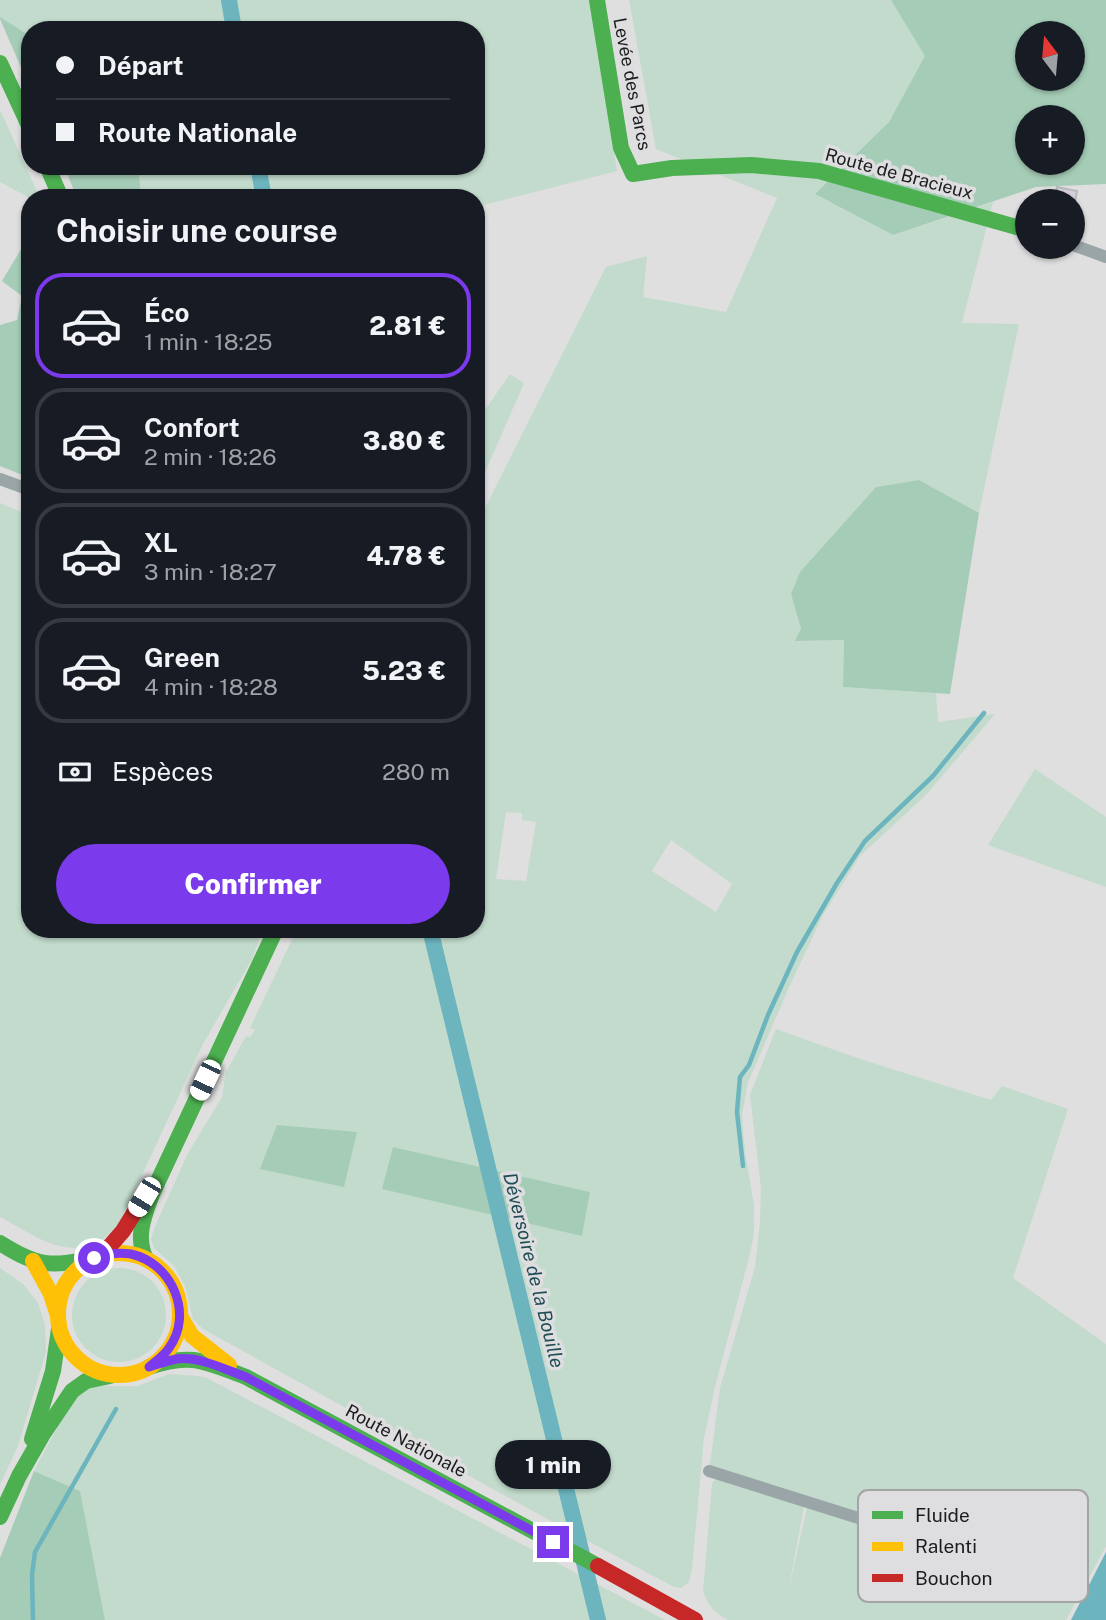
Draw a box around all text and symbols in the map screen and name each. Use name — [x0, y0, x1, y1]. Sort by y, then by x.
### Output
street label: Levée des Parcs — [609, 16, 656, 152]
north arrow — [1015, 21, 1085, 91]
map controls — [1015, 21, 1085, 259]
text: Départ — [98, 50, 184, 81]
button: + — [1015, 105, 1085, 175]
text: Route Nationale — [98, 117, 297, 148]
street label: Route de Bracieux — [823, 144, 975, 203]
button: − — [1015, 189, 1085, 259]
text: Choisir une course — [56, 212, 338, 249]
icon: car — [60, 294, 123, 357]
text: Éco — [144, 297, 190, 328]
text: 2.81 € — [369, 310, 446, 341]
text: 1 min · 18:25 — [144, 328, 273, 355]
icon: car — [60, 409, 123, 472]
text: Confort — [144, 412, 240, 443]
text: 3.80 € — [363, 425, 446, 456]
text: 2 min · 18:26 — [144, 443, 277, 470]
icon: car — [60, 524, 123, 587]
text: XL — [144, 527, 178, 558]
text: 4.78 € — [366, 540, 446, 571]
text: 3 min · 18:27 — [144, 558, 277, 585]
icon: car — [60, 639, 123, 702]
text: Green — [144, 642, 220, 673]
text: 5.23 € — [362, 655, 446, 686]
text: 4 min · 18:28 — [144, 673, 278, 700]
icon: cash — [56, 753, 94, 791]
text: Espèces — [112, 756, 213, 787]
text: 280 m — [382, 758, 450, 785]
button: Confirmer — [56, 844, 450, 924]
car — [187, 1057, 224, 1103]
water label: Déversoire de la Bouille — [499, 1170, 569, 1370]
car — [125, 1174, 164, 1220]
route start — [78, 1242, 110, 1274]
street label: Route Nationale — [342, 1400, 470, 1481]
callout: 1 min — [495, 1440, 611, 1490]
text: 1 min — [525, 1451, 581, 1478]
legend — [858, 1490, 1088, 1602]
text: Fluide — [915, 1504, 970, 1526]
route end — [537, 1526, 569, 1558]
text: Ralenti — [915, 1535, 977, 1557]
text: Bouchon — [915, 1567, 992, 1589]

